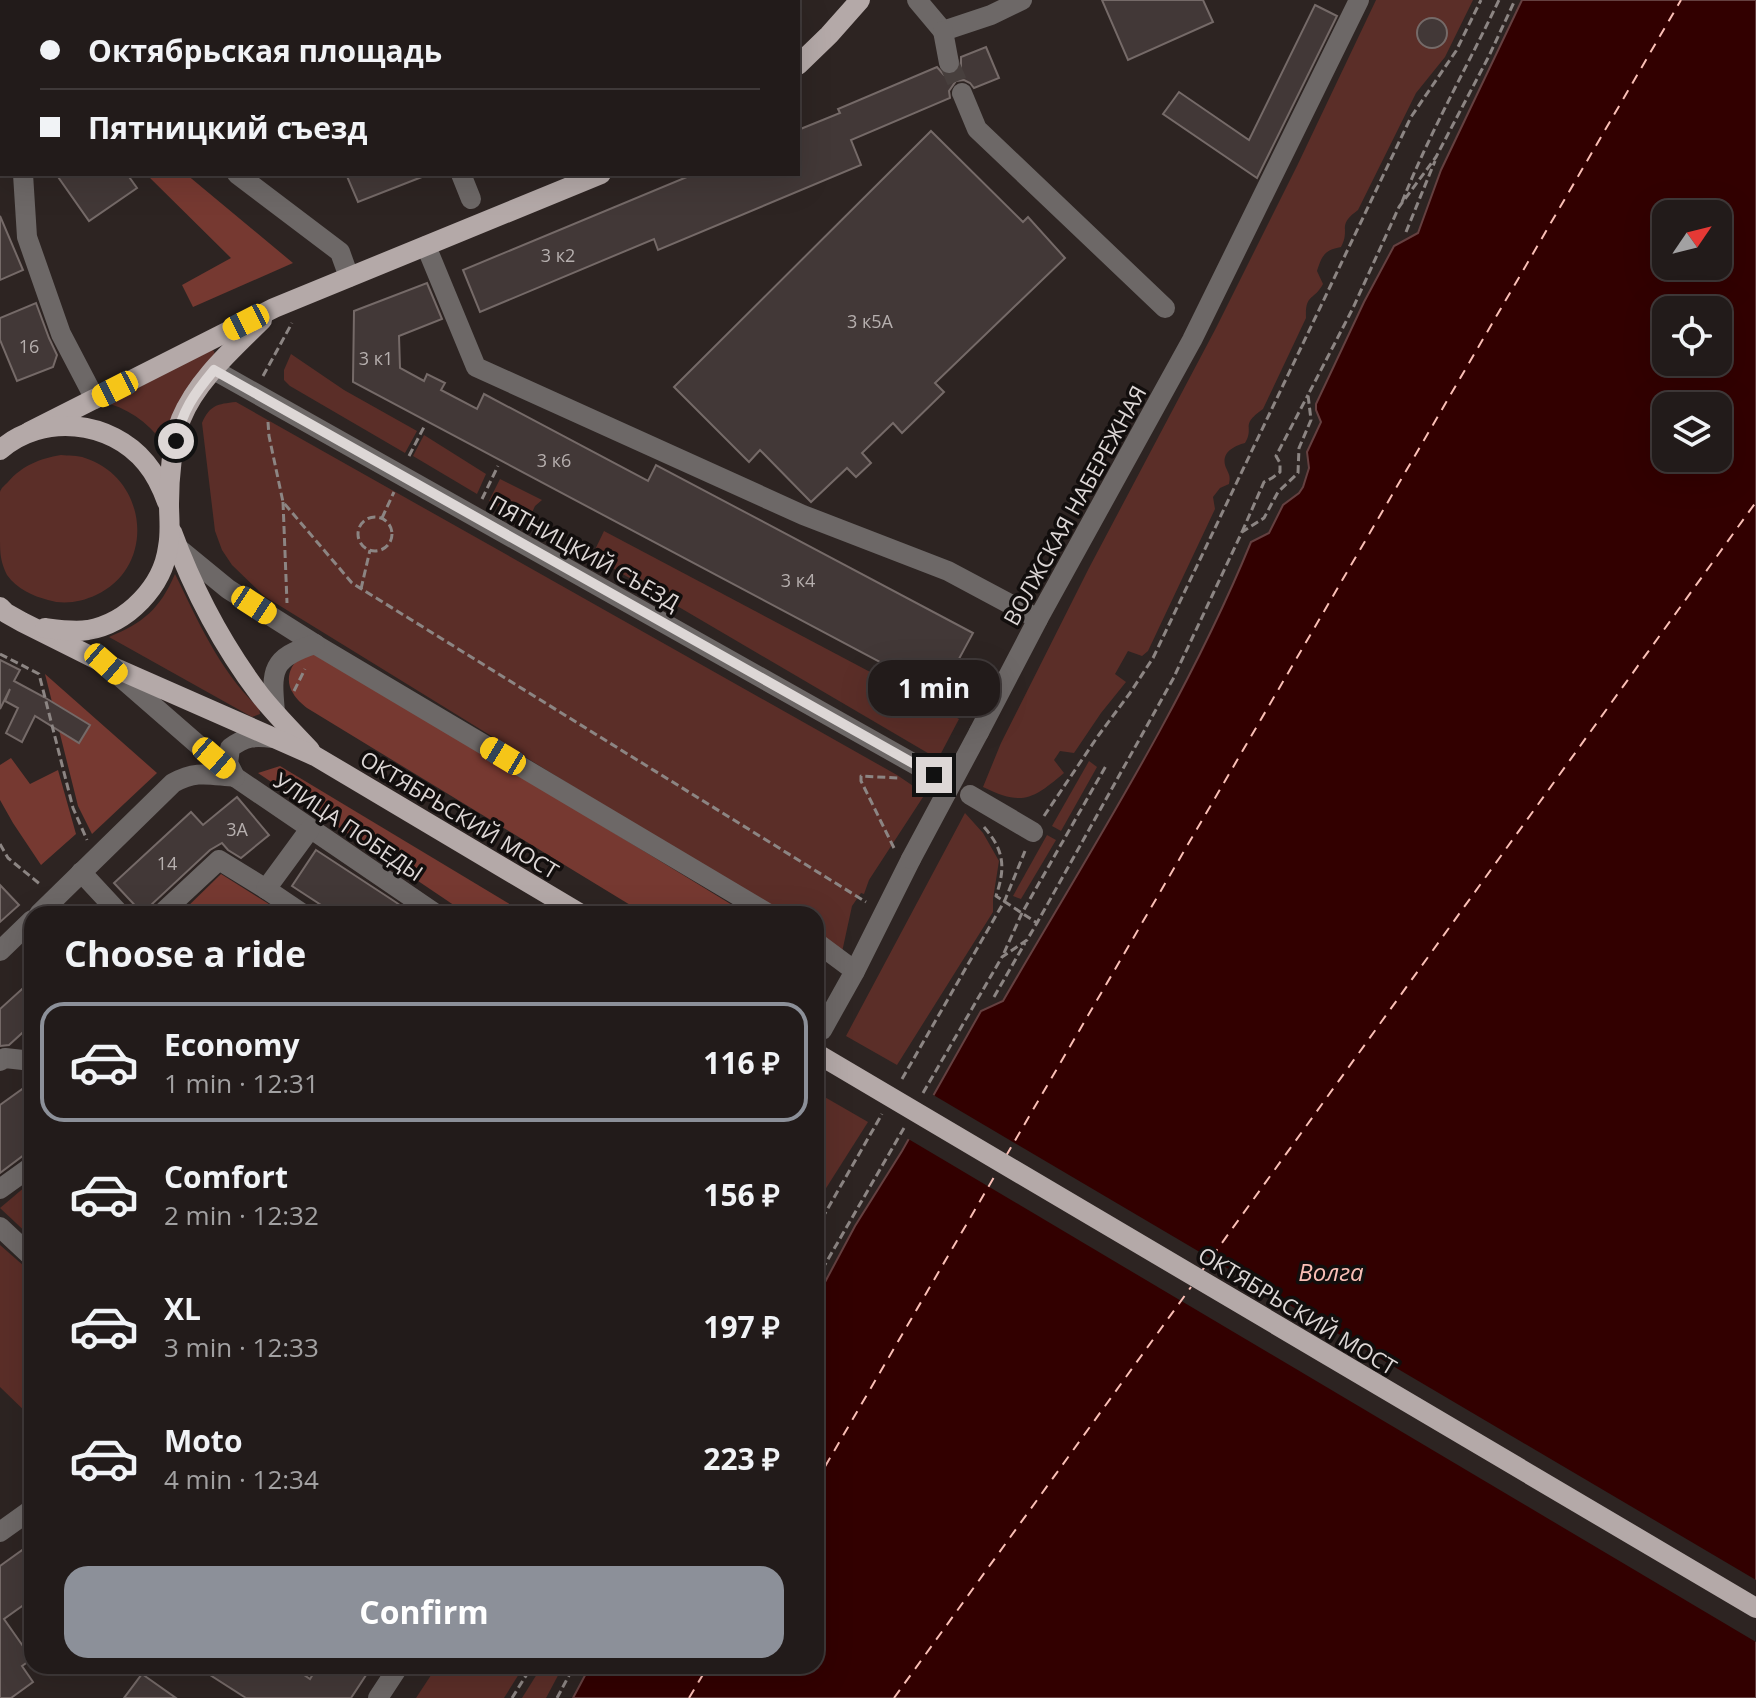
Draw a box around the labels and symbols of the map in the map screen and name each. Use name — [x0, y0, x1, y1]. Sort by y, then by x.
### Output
north arrow — [1652, 200, 1732, 280]
house number: 3 к2 — [541, 243, 575, 267]
car — [219, 300, 273, 344]
house number: 3 к5А — [847, 309, 894, 333]
house number: 16 — [19, 334, 39, 358]
house number: 3 к1 — [359, 346, 393, 370]
car — [88, 367, 142, 411]
street label: ВОЛЖСКАЯ НАБЕРЕЖНАЯ — [995, 380, 1153, 630]
route start — [158, 423, 194, 459]
house number: 3 к6 — [537, 448, 571, 472]
street label: ПЯТНИЦКИЙ СЪЕЗД — [485, 487, 685, 617]
house number: 3 к4 — [781, 568, 815, 592]
car — [227, 582, 281, 628]
car — [80, 639, 132, 689]
callout: 1 min — [868, 659, 1000, 715]
car — [188, 733, 240, 783]
car — [476, 733, 530, 779]
street label: ОКТЯБРЬСКИЙ МОСТ — [355, 743, 565, 885]
route end — [916, 757, 952, 793]
street label: УЛИЦА ПОБЕДЫ — [268, 765, 430, 887]
house number: 3А — [226, 817, 248, 841]
house number: 14 — [157, 851, 177, 875]
street label: ОКТЯБРЬСКИЙ МОСТ — [1193, 1239, 1403, 1381]
water label: Волга — [1298, 1255, 1364, 1288]

